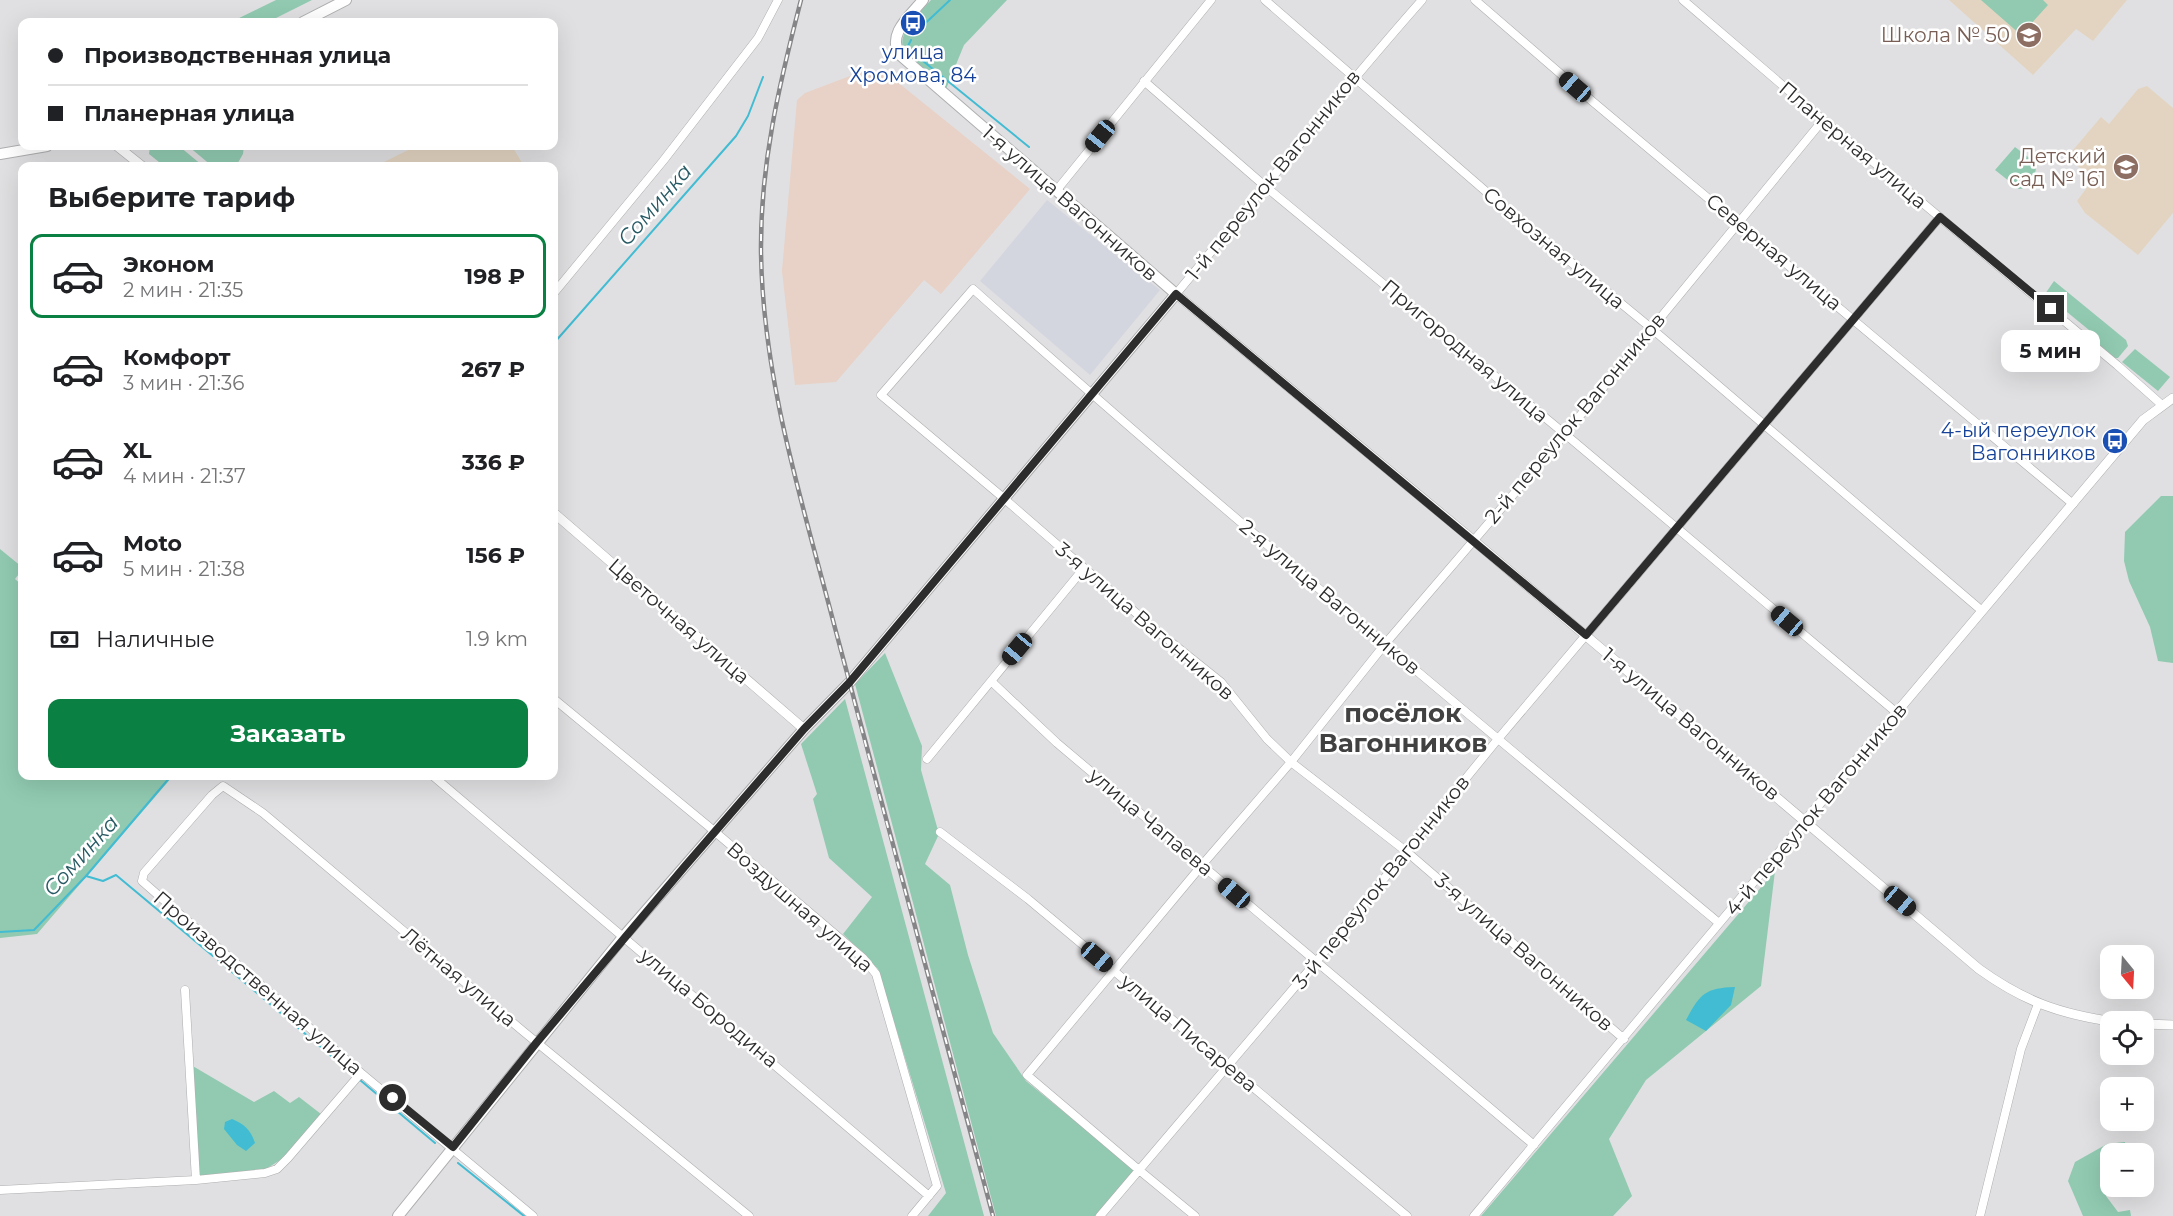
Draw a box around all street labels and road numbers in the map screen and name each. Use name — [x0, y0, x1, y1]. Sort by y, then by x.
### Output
street label: 1-й переулок Вагонников — [1181, 65, 1365, 285]
street label: Планерная улица — [1774, 76, 1932, 214]
street label: 1-я улица Вагонников — [977, 120, 1163, 286]
street label: Совхозная улица — [1478, 182, 1630, 314]
street label: Северная улица — [1701, 188, 1847, 316]
street label: Пригородная улица — [1377, 274, 1553, 428]
street label: 2-й переулок Вагонников — [1480, 308, 1670, 528]
street label: 2-я улица Вагонников — [1235, 514, 1425, 680]
street label: 3-я улица Вагонников — [1051, 537, 1239, 705]
street label: Цветочная улица — [603, 553, 755, 689]
street label: 1-я улица Вагонников — [1597, 643, 1785, 805]
street label: 4-й переулок Вагонников — [1720, 698, 1912, 920]
street label: улица Чапаева — [1083, 762, 1218, 881]
street label: 3-й переулок Вагонников — [1287, 770, 1475, 994]
street label: Воздушная улица — [722, 837, 878, 977]
street label: 3-я улица Вагонников — [1430, 868, 1618, 1036]
street label: Производственная улица — [149, 886, 367, 1080]
street label: Лётная улица — [397, 922, 521, 1032]
street label: улица Бородина — [634, 942, 783, 1073]
street label: улица Писарева — [1115, 968, 1262, 1097]

